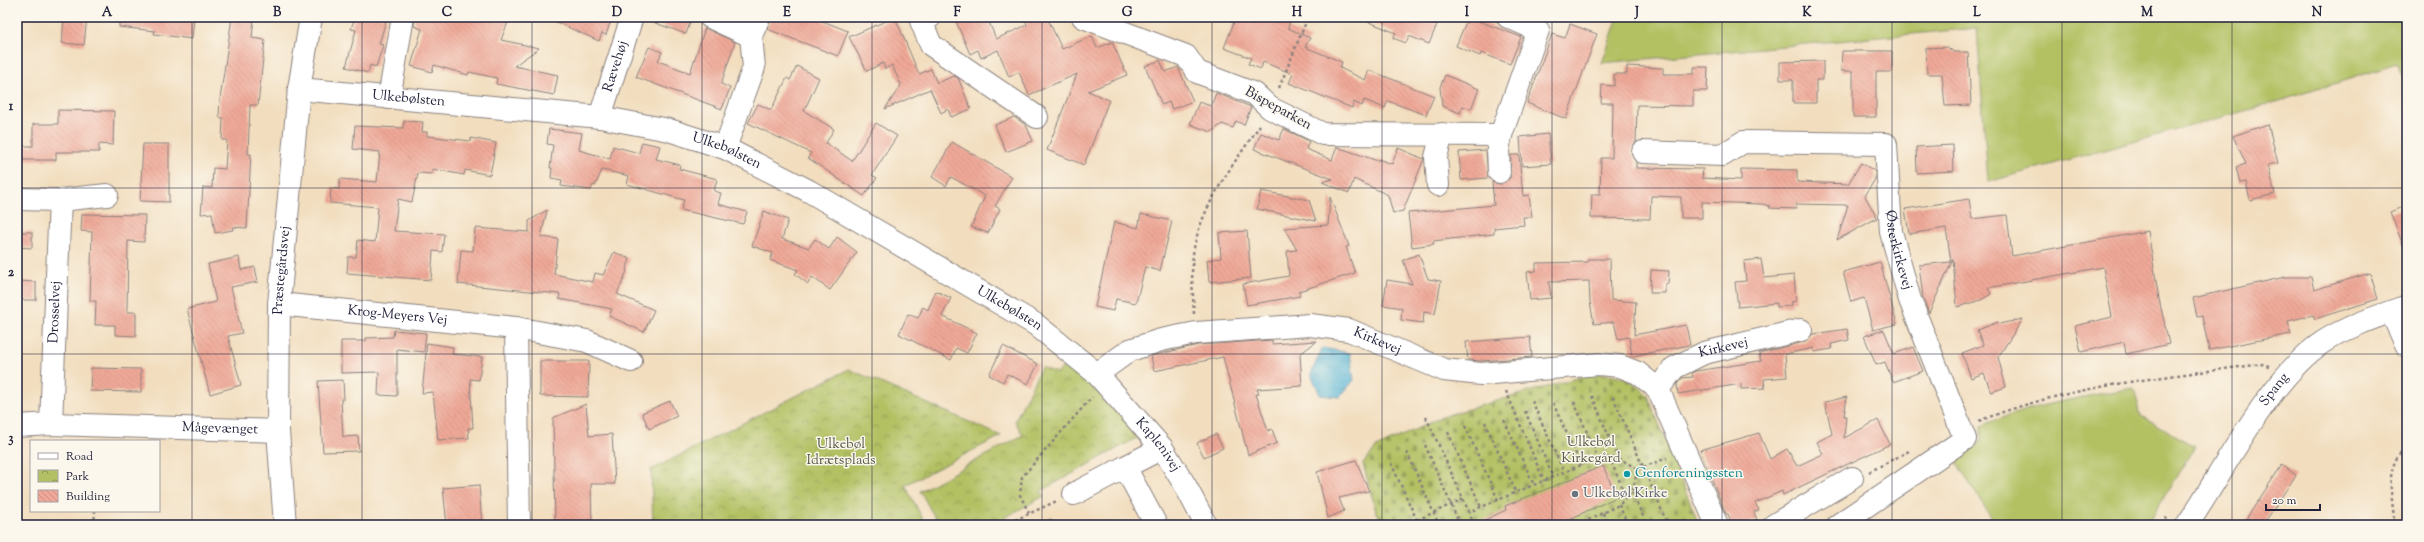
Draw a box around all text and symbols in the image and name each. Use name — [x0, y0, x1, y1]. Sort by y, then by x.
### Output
text: A — [102, 4, 113, 22]
text: B — [273, 4, 282, 22]
text: C — [442, 4, 452, 22]
text: D — [612, 4, 622, 22]
text: E — [783, 4, 791, 22]
text: F — [953, 4, 961, 22]
text: G — [1122, 4, 1133, 22]
text: H — [1292, 4, 1303, 22]
text: I — [1465, 4, 1470, 22]
text: J — [1634, 4, 1639, 22]
text: K — [1802, 4, 1812, 22]
text: L — [1973, 4, 1981, 22]
text: M — [2141, 4, 2153, 22]
text: N — [2312, 4, 2323, 22]
street label: Rævehøj — [599, 38, 634, 95]
street label: Bispeparken — [1241, 82, 1315, 136]
street label: Ulkebølsten — [371, 86, 446, 113]
text: 1 — [9, 98, 14, 116]
street label: Ulkebølsten — [689, 128, 765, 175]
street label: Østerkirkevej — [1880, 210, 1917, 292]
street label: Præstegårdsvej — [269, 225, 296, 315]
text: 2 — [8, 264, 15, 282]
street label: Drosselvej — [44, 280, 67, 344]
street label: Ulkebølsten — [972, 282, 1047, 336]
street label: Krog-Meyers Vej — [346, 301, 448, 331]
street label: Kirkevej — [1350, 323, 1404, 361]
street label: Kirkevej — [1697, 333, 1750, 364]
street label: Spang — [2255, 369, 2294, 411]
street label: Kaplenivej — [1130, 414, 1185, 476]
street label: Mågevænget — [182, 418, 258, 440]
text: 3 — [8, 430, 14, 448]
park label: Ulkebøl Kirkegård — [1561, 433, 1621, 469]
park label: Ulkebøl Idrætsplads — [806, 435, 876, 471]
legend — [30, 440, 160, 512]
text: Road — [66, 448, 93, 466]
place label: Genforeningssten — [1635, 464, 1743, 484]
text: Park — [66, 468, 89, 486]
marker: Genforeningssten — [1622, 469, 1632, 479]
place label: Ulkebøl Kirke — [1583, 484, 1667, 504]
scale bar — [2266, 486, 2320, 512]
text: Building — [66, 488, 110, 506]
marker: Ulkebøl Kirke — [1570, 489, 1580, 499]
text: 20 m — [2272, 492, 2297, 510]

